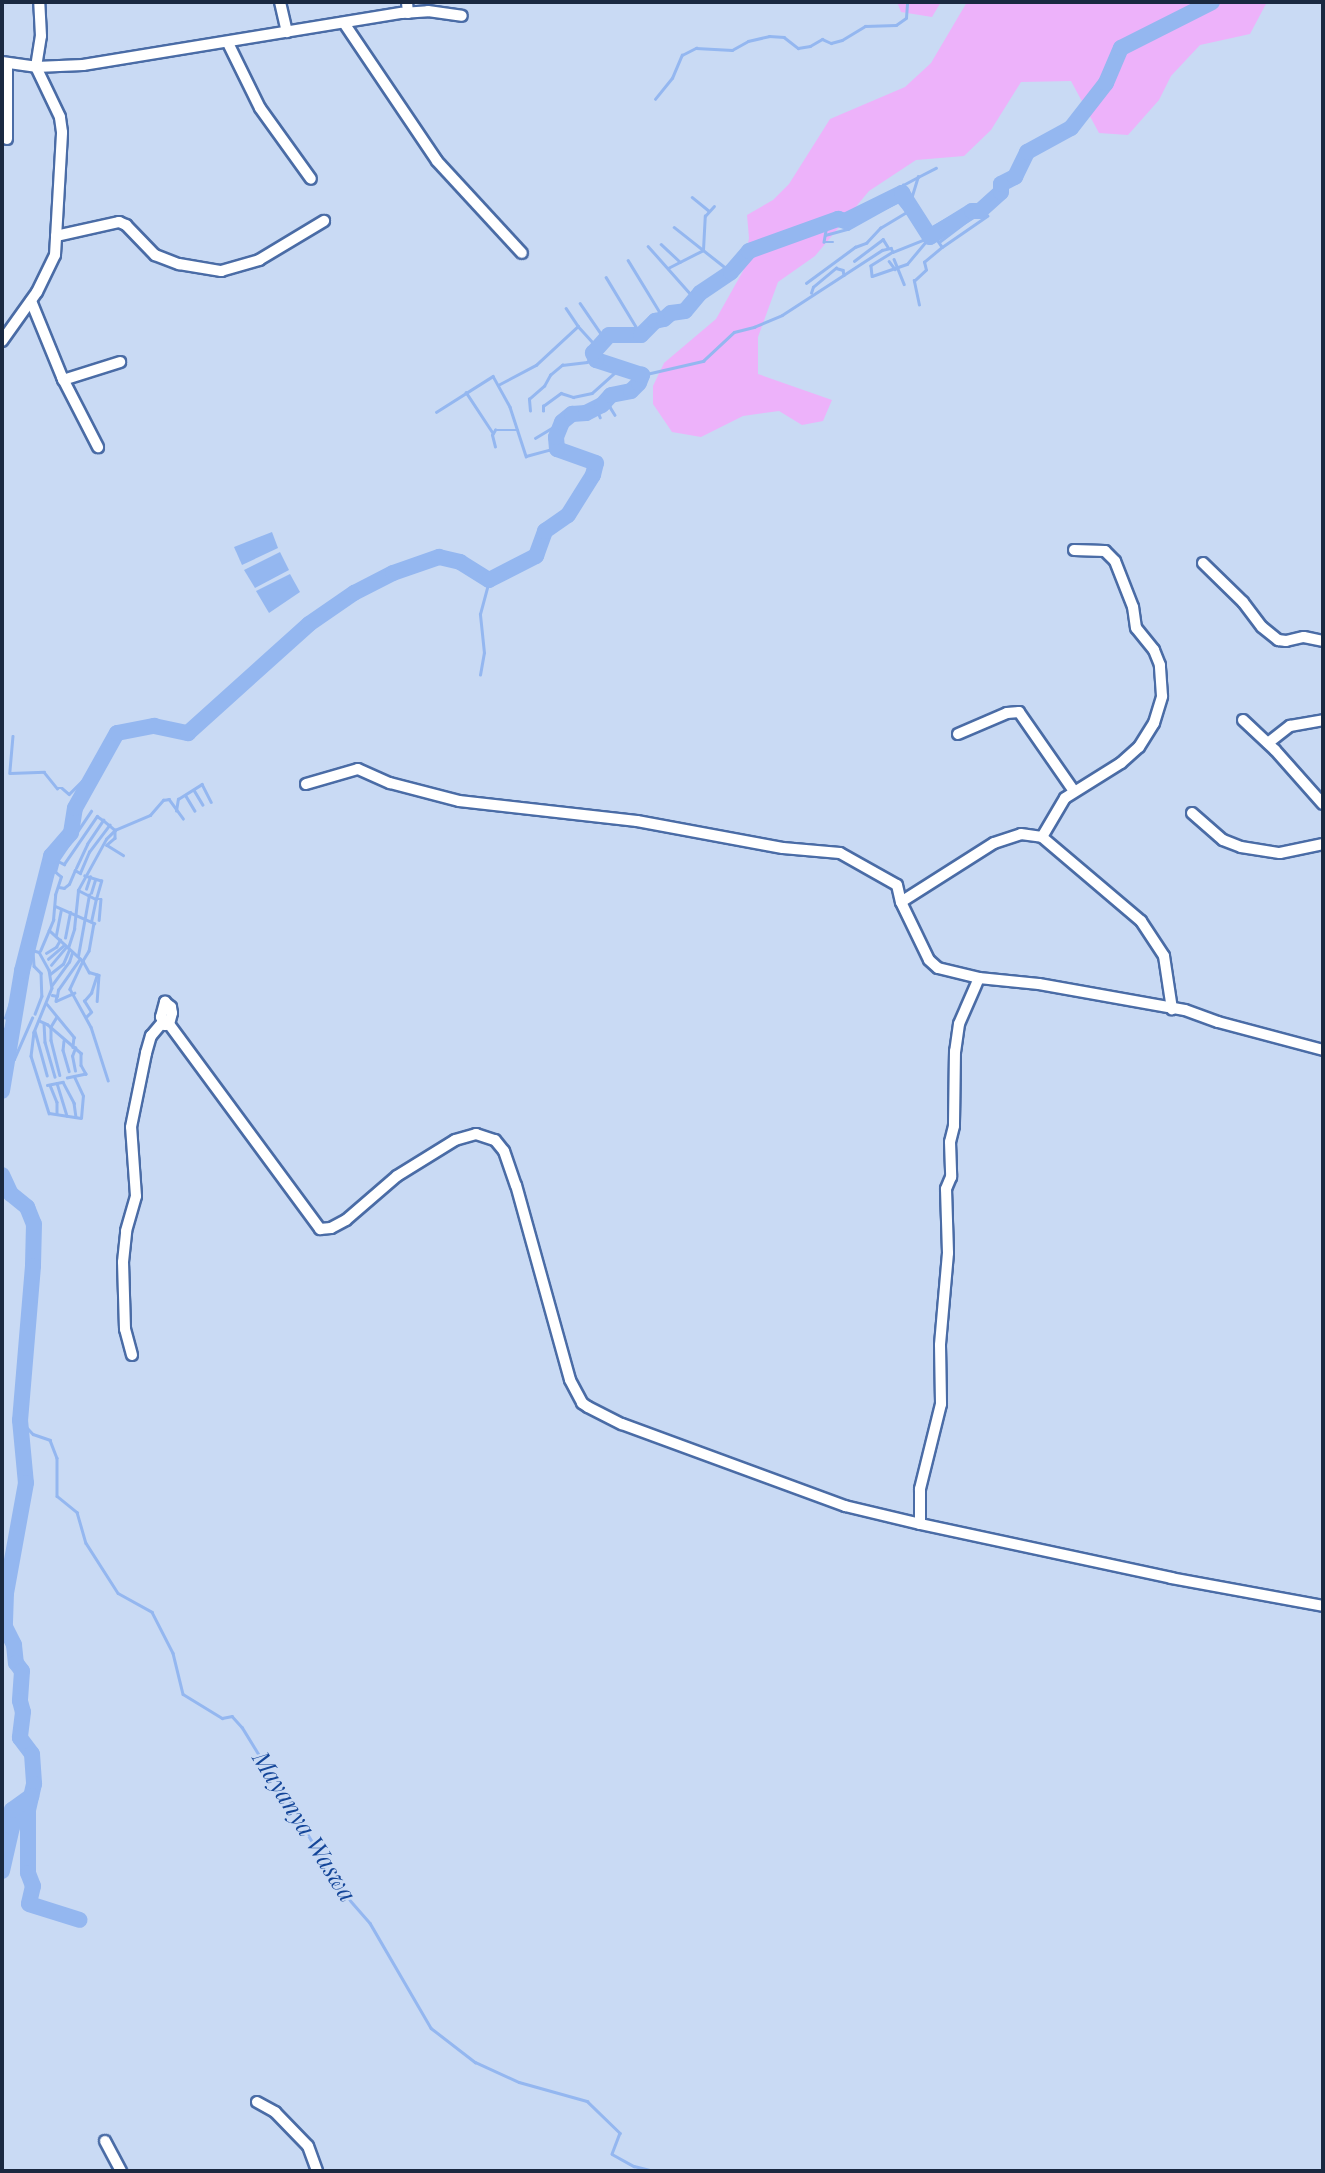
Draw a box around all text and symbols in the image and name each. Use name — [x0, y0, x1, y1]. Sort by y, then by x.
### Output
water label: Mayanya Waswa — [247, 1745, 363, 1907]

